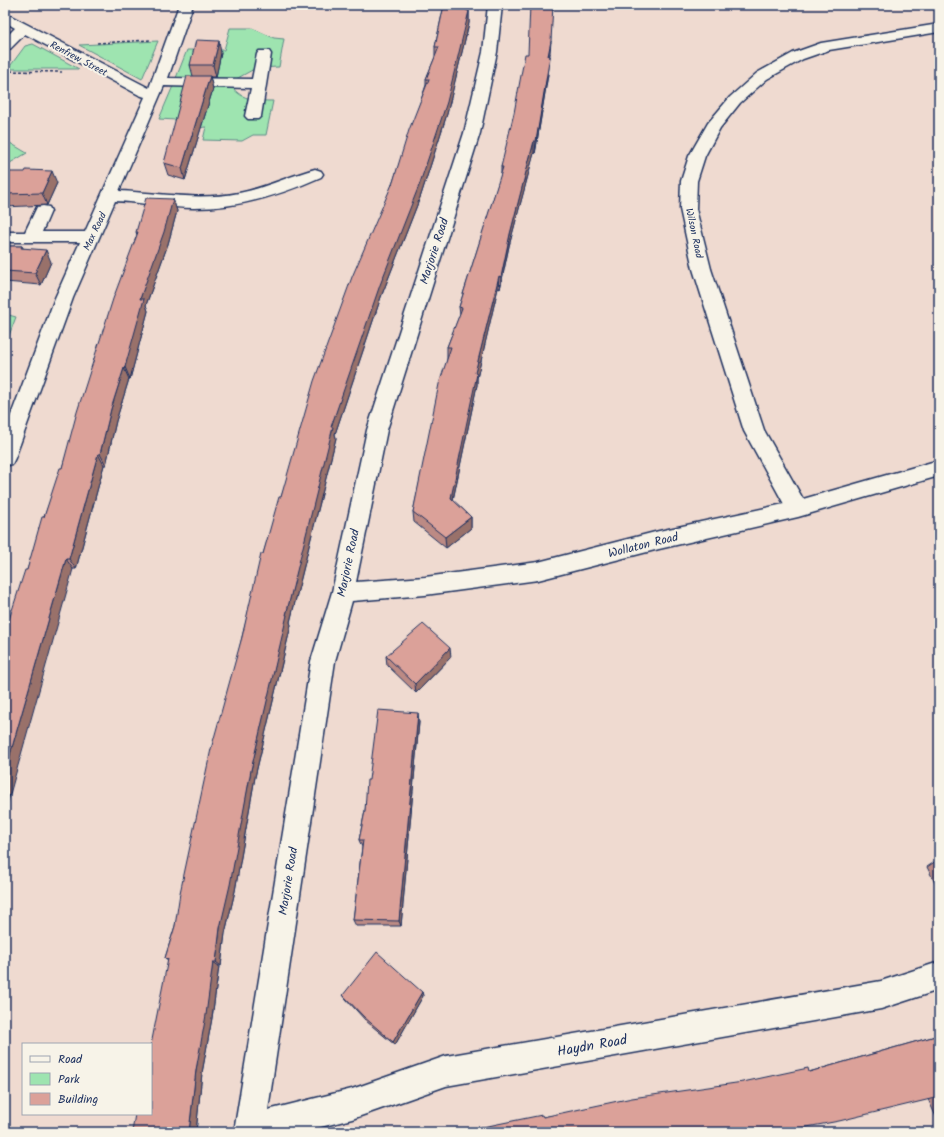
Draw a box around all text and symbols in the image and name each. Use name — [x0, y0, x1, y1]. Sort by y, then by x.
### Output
street label: Renfrew Street — [47, 37, 110, 81]
street label: Wilson Road — [681, 207, 707, 261]
street label: Max Road — [79, 209, 111, 253]
street label: Marjorie Road — [415, 215, 454, 287]
street label: Marjorie Road — [332, 527, 365, 599]
street label: Wollaton Road — [606, 527, 681, 563]
street label: Marjorie Road — [274, 845, 303, 916]
street label: Haydn Road — [555, 1029, 630, 1063]
legend — [22, 1043, 152, 1115]
text: Road — [58, 1050, 83, 1069]
text: Park — [58, 1070, 80, 1089]
text: Building — [58, 1090, 98, 1109]

